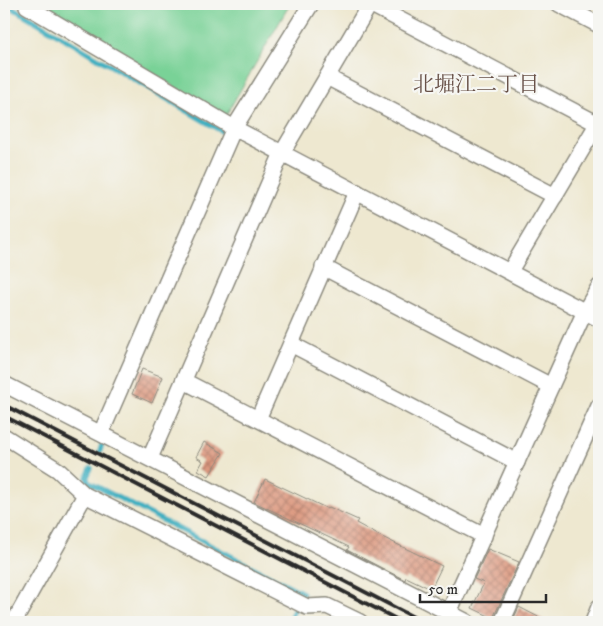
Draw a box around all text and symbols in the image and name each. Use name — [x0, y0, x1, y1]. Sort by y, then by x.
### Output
district label: 北堀江二丁目 — [413, 72, 539, 98]
scale bar — [420, 571, 547, 603]
text: 50 m — [428, 580, 458, 599]

